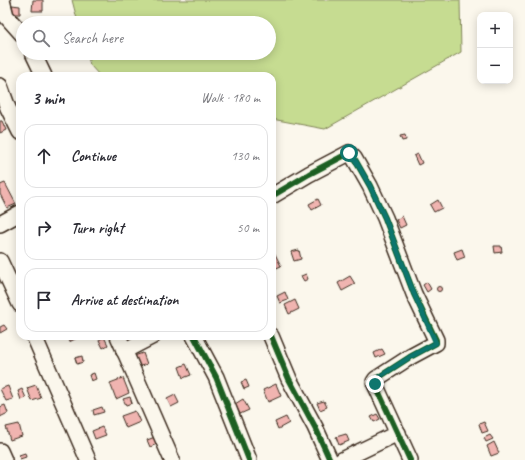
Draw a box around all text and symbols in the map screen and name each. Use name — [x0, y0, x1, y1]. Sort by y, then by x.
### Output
map controls — [477, 12, 513, 84]
button: + — [477, 12, 513, 48]
search box — [16, 16, 276, 60]
icon: search — [30, 27, 52, 49]
text: Search here — [62, 29, 123, 48]
button: − — [477, 48, 513, 84]
text: 3 min — [32, 88, 65, 109]
text: Walk · 180 m — [201, 90, 260, 106]
route start — [340, 144, 358, 162]
icon: ahead — [33, 145, 55, 167]
text: Continue — [71, 147, 116, 166]
text: 130 m — [231, 148, 259, 164]
icon: right — [33, 217, 55, 239]
text: Turn right — [71, 219, 124, 238]
text: 50 m — [237, 220, 259, 236]
icon: arrive — [33, 289, 55, 311]
text: Arrive at destination — [71, 291, 178, 310]
route end — [366, 375, 384, 393]

